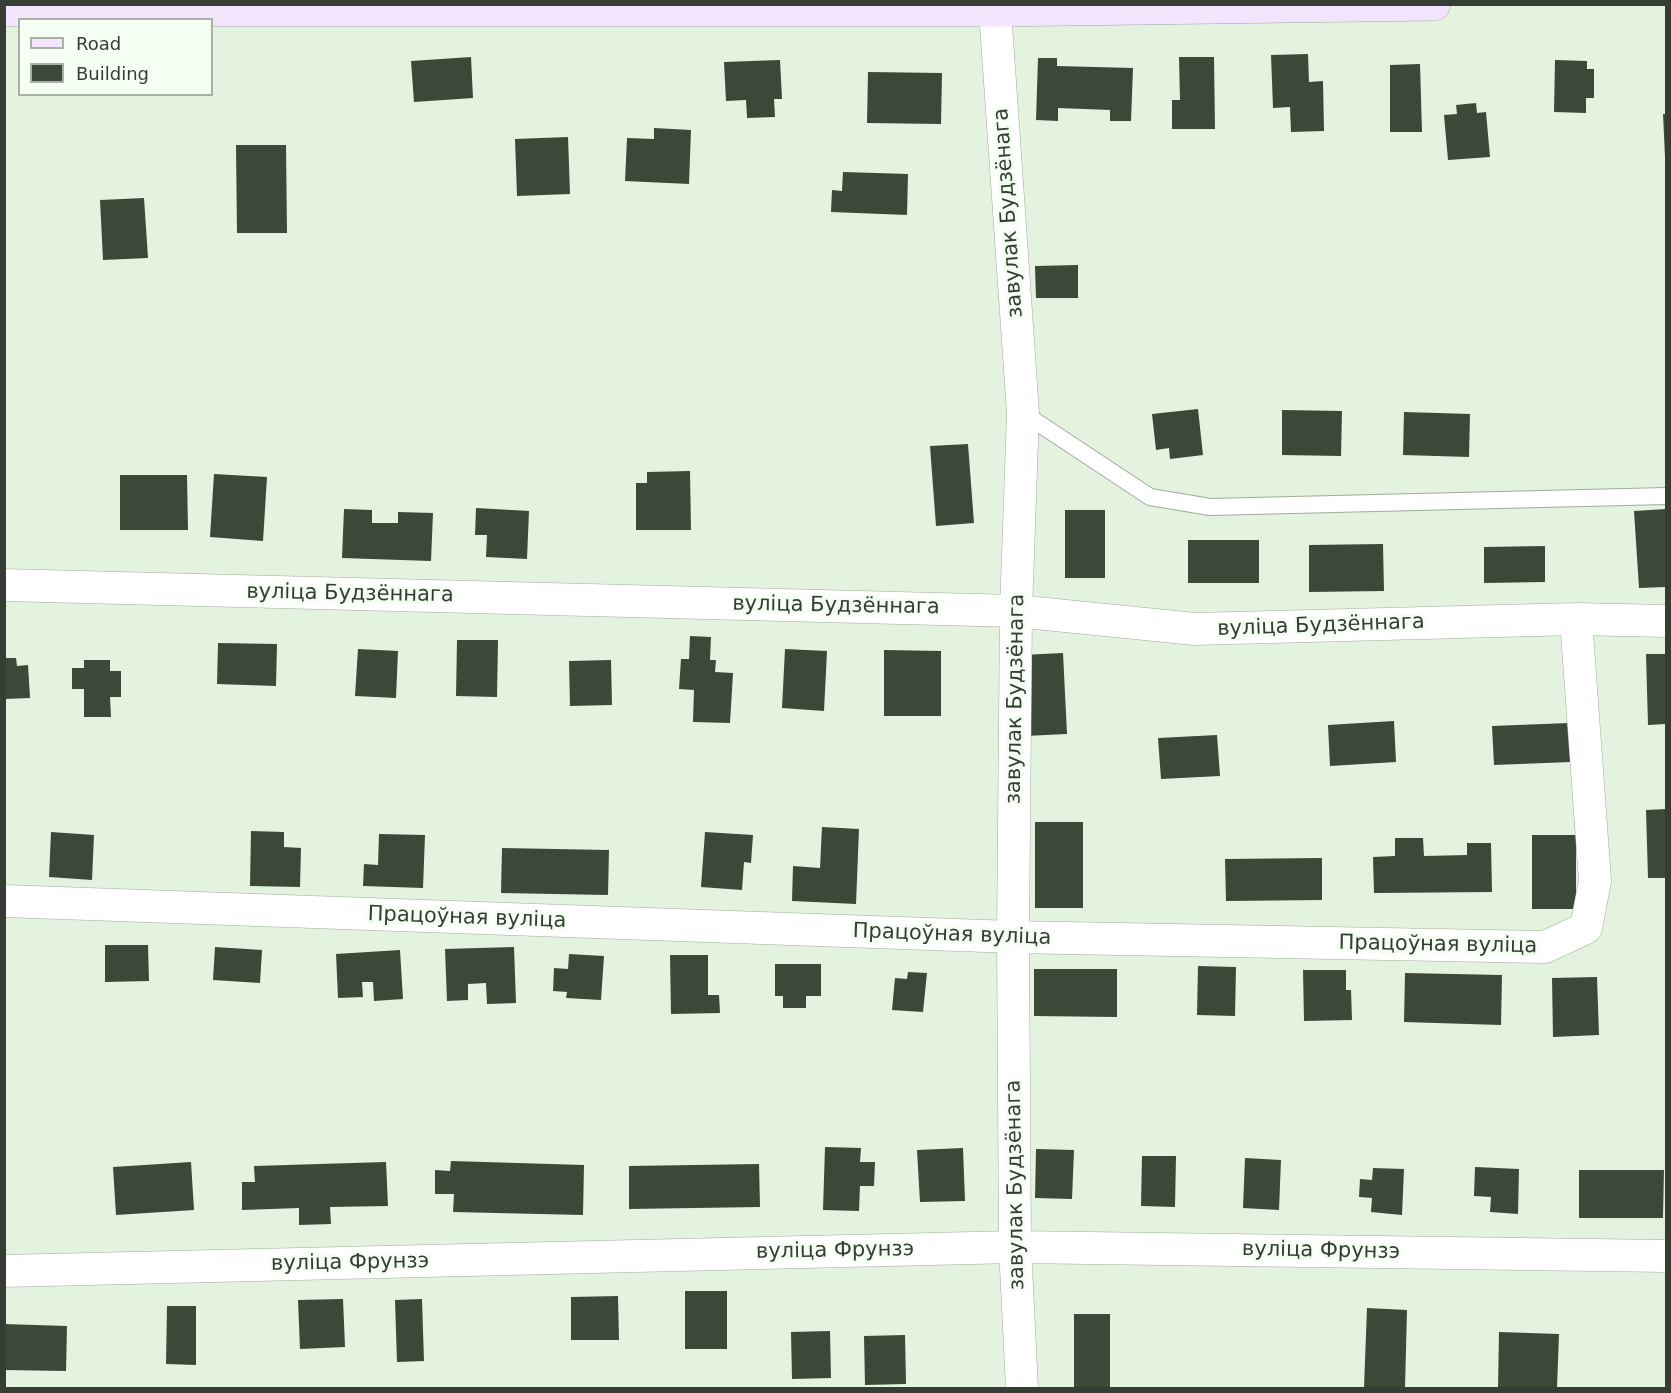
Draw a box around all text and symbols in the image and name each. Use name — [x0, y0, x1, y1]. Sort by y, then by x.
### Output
legend — [18, 18, 213, 96]
text: Road — [76, 33, 121, 54]
text: Building — [76, 63, 149, 84]
street label: завулак Будзёнага — [989, 107, 1029, 319]
street label: вуліца Будзённага — [246, 580, 454, 608]
street label: вуліца Будзённага — [732, 592, 940, 620]
street label: завулак Будзёнага — [1002, 594, 1030, 804]
street label: вуліца Будзённага — [1217, 610, 1425, 642]
street label: Працоўная вуліца — [367, 902, 567, 934]
street label: Працоўная вуліца — [852, 919, 1052, 951]
street label: Працоўная вуліца — [1338, 931, 1538, 959]
street label: завулак Будзёнага — [1002, 1080, 1030, 1290]
street label: вуліца Фрунзэ — [756, 1237, 914, 1265]
street label: вуліца Фрунзэ — [1242, 1237, 1400, 1265]
street label: вуліца Фрунзэ — [271, 1249, 429, 1277]

